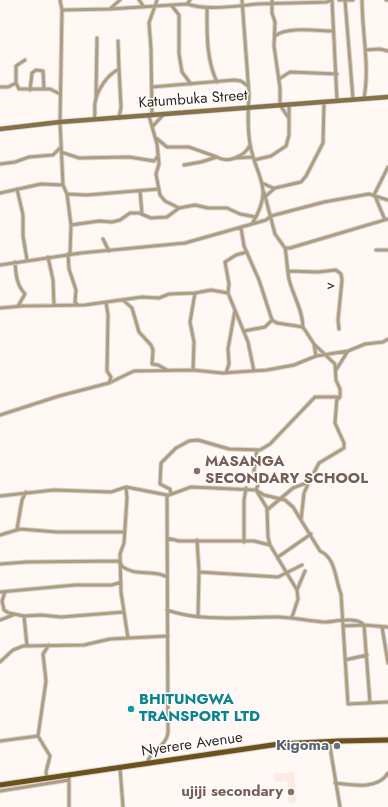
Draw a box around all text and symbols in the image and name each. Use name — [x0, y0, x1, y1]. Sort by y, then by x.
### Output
street label: Katumbuka Street — [138, 87, 248, 113]
street label: v — [322, 283, 340, 289]
place label: MASANGA SECONDARY SCHOOL — [205, 453, 368, 488]
marker: MASANGA SECONDARY SCHOOL — [192, 466, 202, 476]
place label: BHITUNGWA TRANSPORT LTD — [139, 691, 260, 726]
marker: BHITUNGWA TRANSPORT LTD — [126, 704, 136, 714]
street label: Nyerere Avenue — [140, 729, 244, 761]
place label: Kigoma — [276, 737, 329, 755]
marker: Kigoma — [332, 741, 342, 751]
place label: ujiji secondary — [181, 783, 283, 801]
marker: ujiji secondary — [286, 787, 296, 797]

